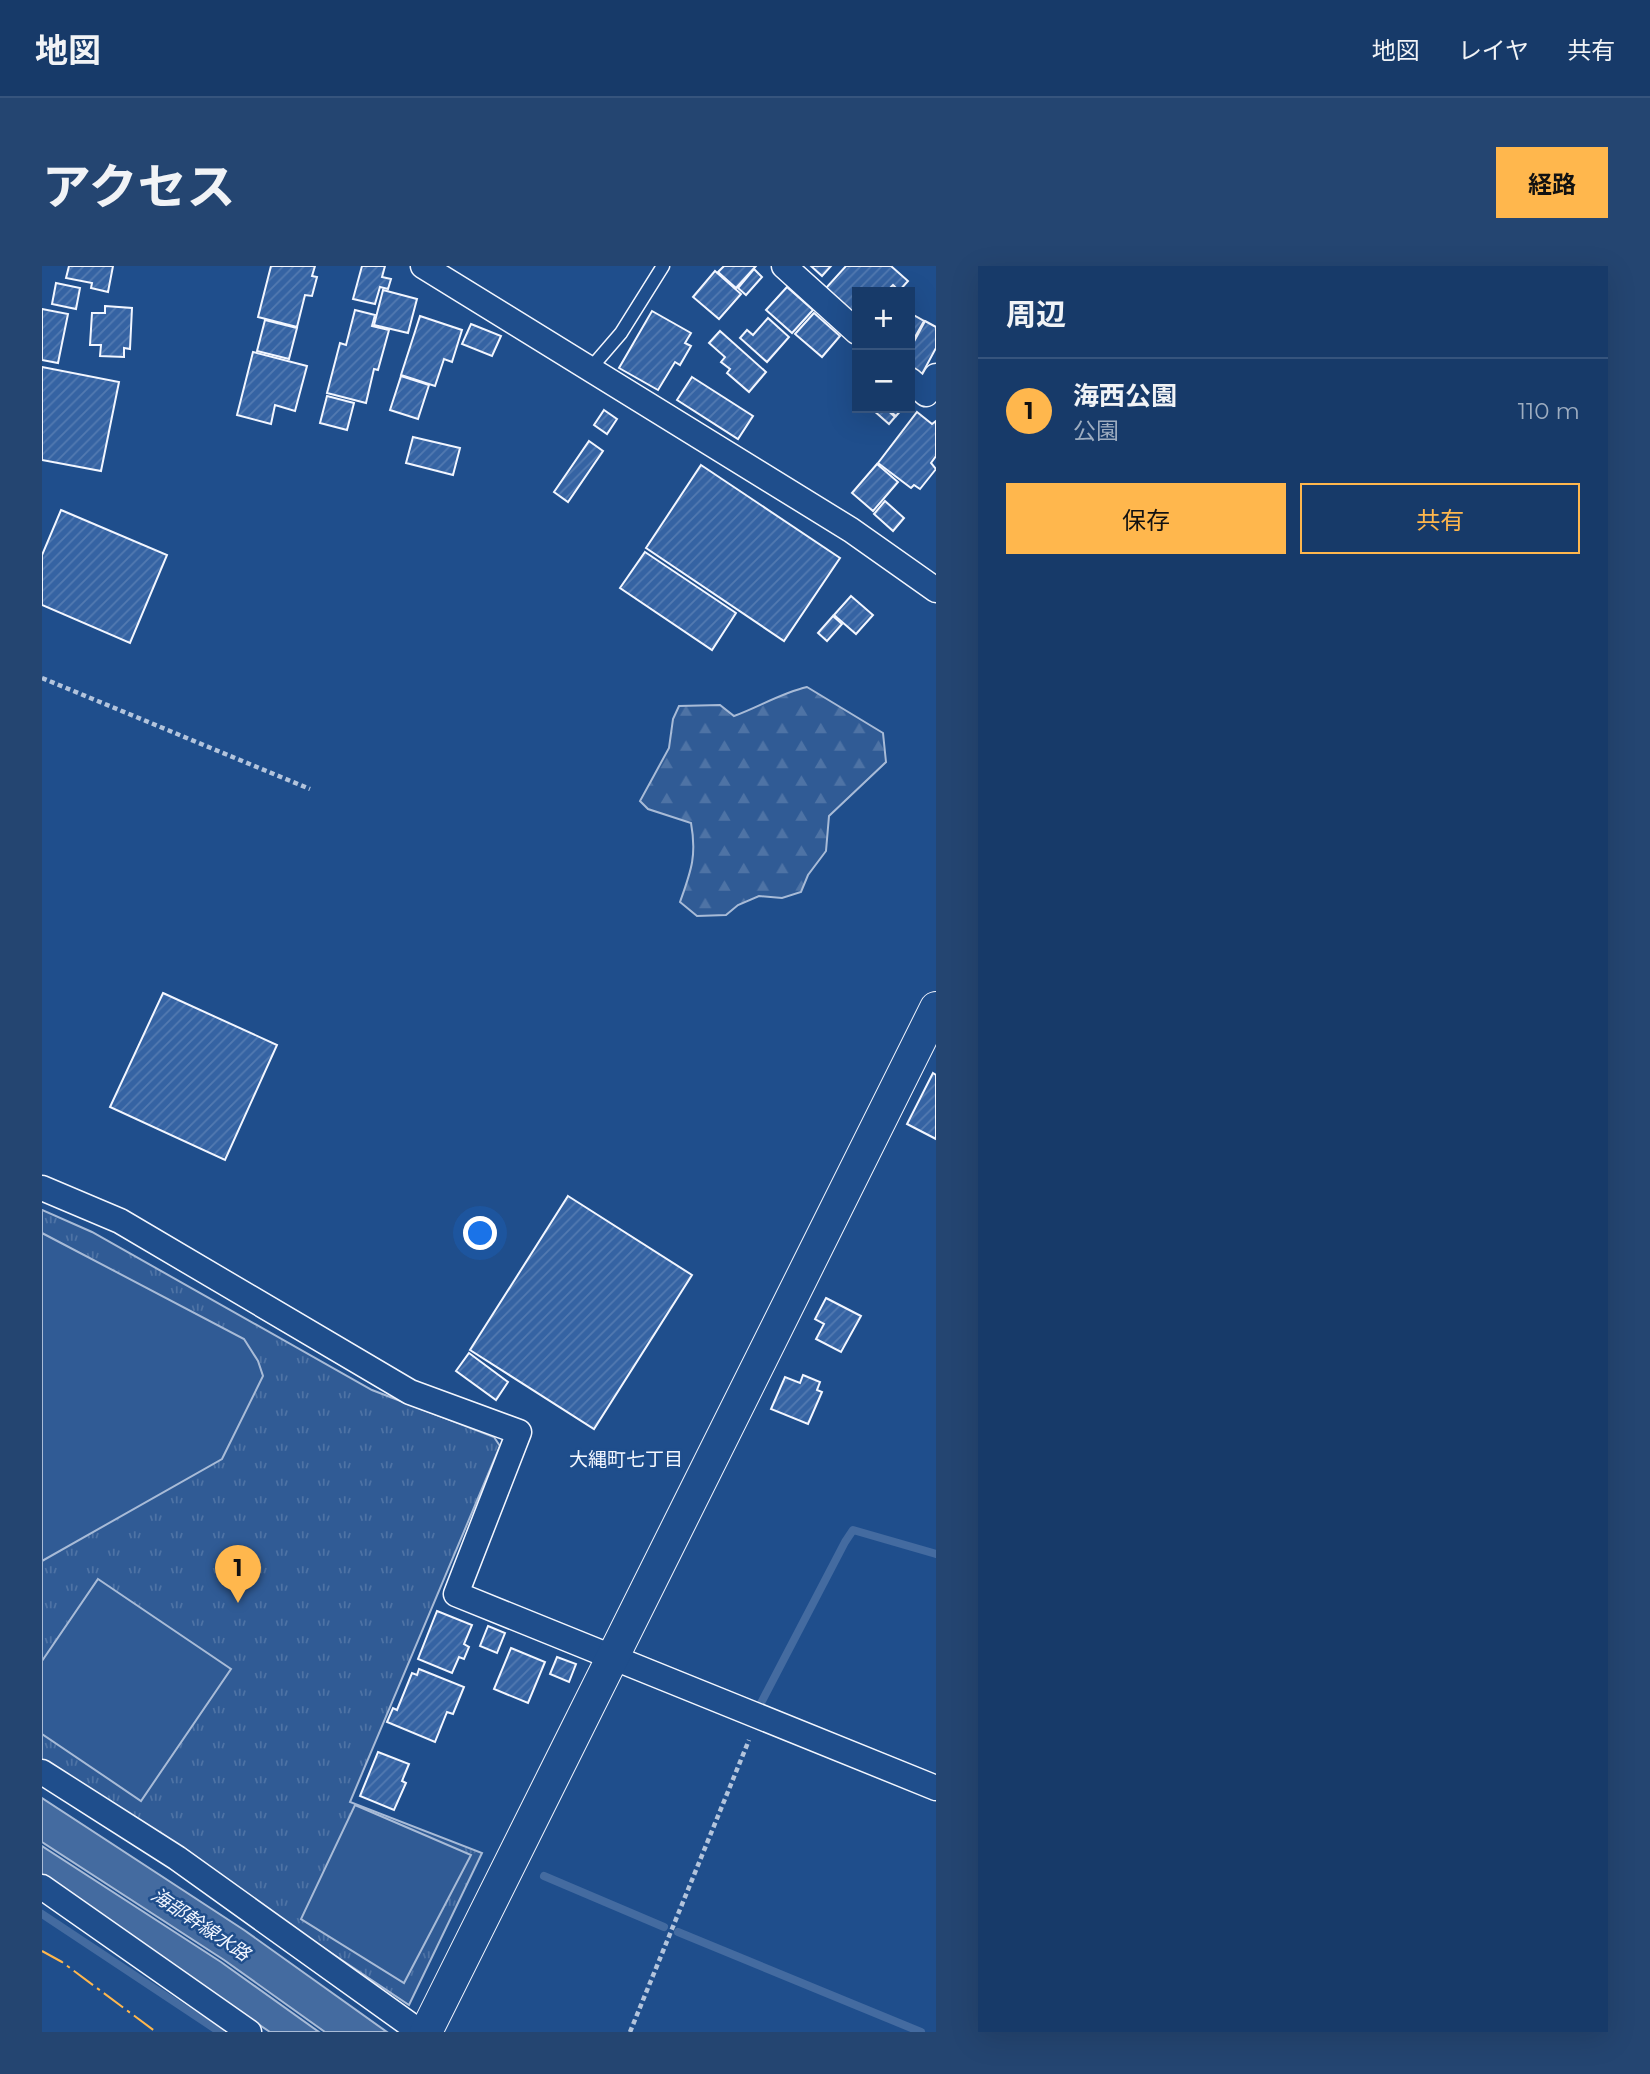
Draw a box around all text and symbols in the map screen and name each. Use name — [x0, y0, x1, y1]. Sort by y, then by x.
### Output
text: 地図 — [35, 30, 101, 70]
text: 地図 — [1372, 36, 1420, 65]
text: レイヤ — [1458, 36, 1529, 65]
text: 共有 — [1567, 36, 1615, 65]
button: 経路 — [1496, 147, 1608, 218]
text: アクセス — [42, 157, 236, 216]
map controls — [852, 287, 915, 413]
button: + — [852, 287, 915, 350]
text: 周辺 — [1006, 296, 1066, 333]
button: − — [852, 350, 915, 413]
text: 海西公園 — [1073, 380, 1177, 412]
text: 1 — [1024, 397, 1034, 425]
text: 110 m — [1518, 397, 1580, 425]
text: 公園 — [1073, 417, 1119, 445]
button: 保存 — [1006, 483, 1286, 554]
button: 共有 — [1300, 483, 1580, 554]
your location — [463, 1216, 497, 1250]
district label: 大縄町七丁目 — [569, 1448, 683, 1471]
pin: 1 — [215, 1545, 261, 1603]
water label: 海部幹線水路 — [147, 1883, 256, 1967]

